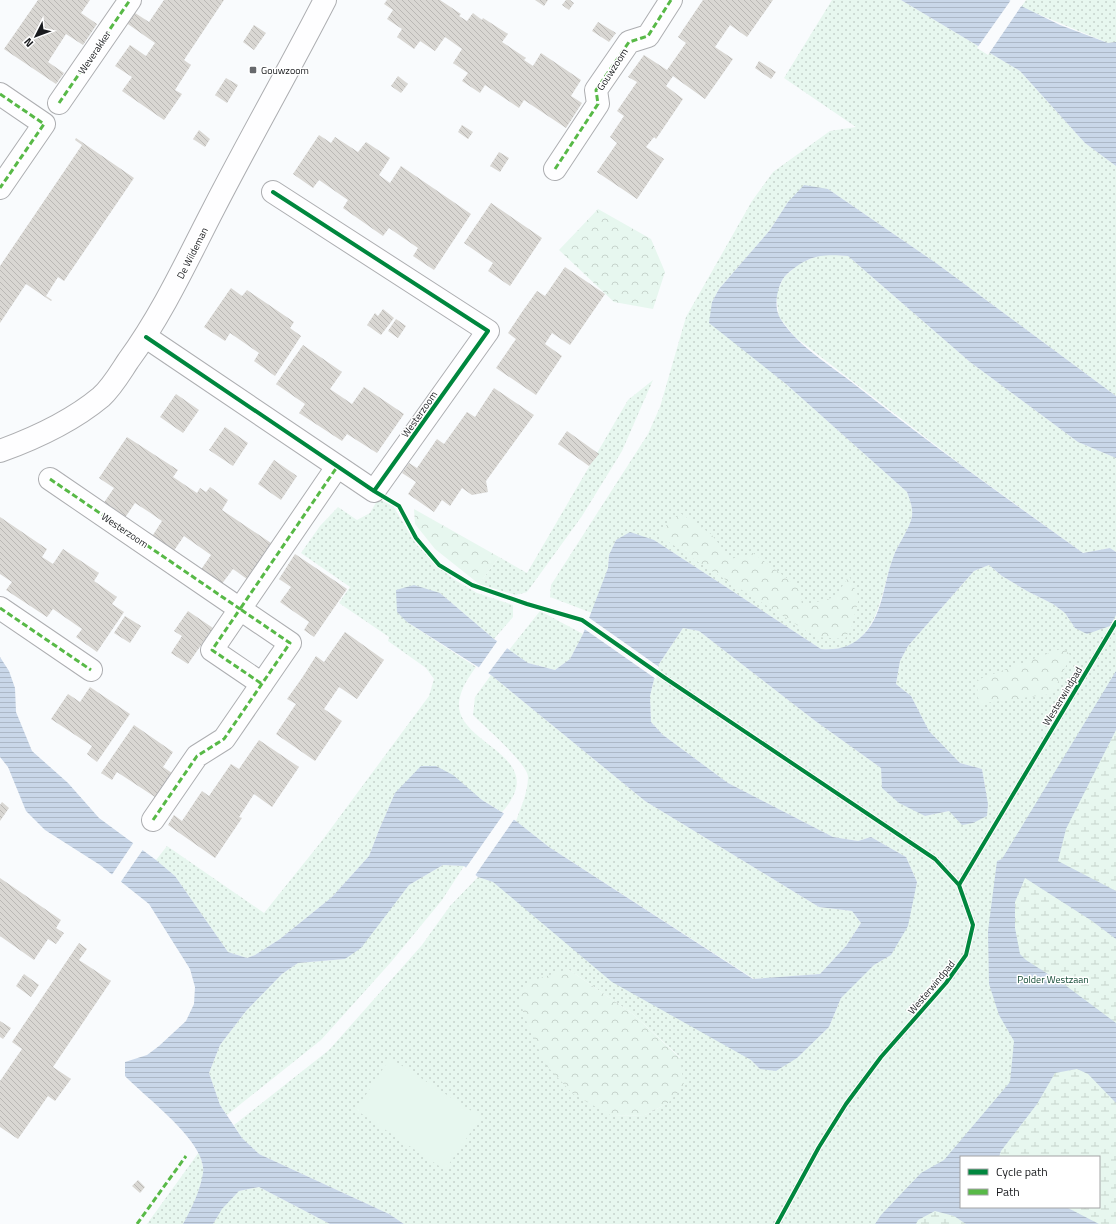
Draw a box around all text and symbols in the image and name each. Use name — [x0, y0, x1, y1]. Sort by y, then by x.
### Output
north arrow — [16, 16, 56, 56]
street label: Weverakker — [74, 27, 115, 77]
text: N — [20, 35, 37, 51]
street label: Gouwzoom — [593, 45, 632, 93]
place label: Gouwzoom — [261, 63, 309, 78]
marker: Gouwzoom — [248, 65, 258, 75]
street label: De Wildeman — [173, 225, 212, 282]
street label: Westerzoom — [398, 388, 441, 441]
street label: Westerzoom — [98, 509, 151, 552]
street label: Westerwindpad — [1039, 664, 1086, 729]
street label: Westerwindpad — [904, 957, 958, 1018]
park label: Polder Westzaan — [1017, 972, 1089, 987]
legend — [960, 1156, 1100, 1208]
text: Cycle path — [996, 1162, 1048, 1181]
text: Path — [996, 1182, 1020, 1201]

